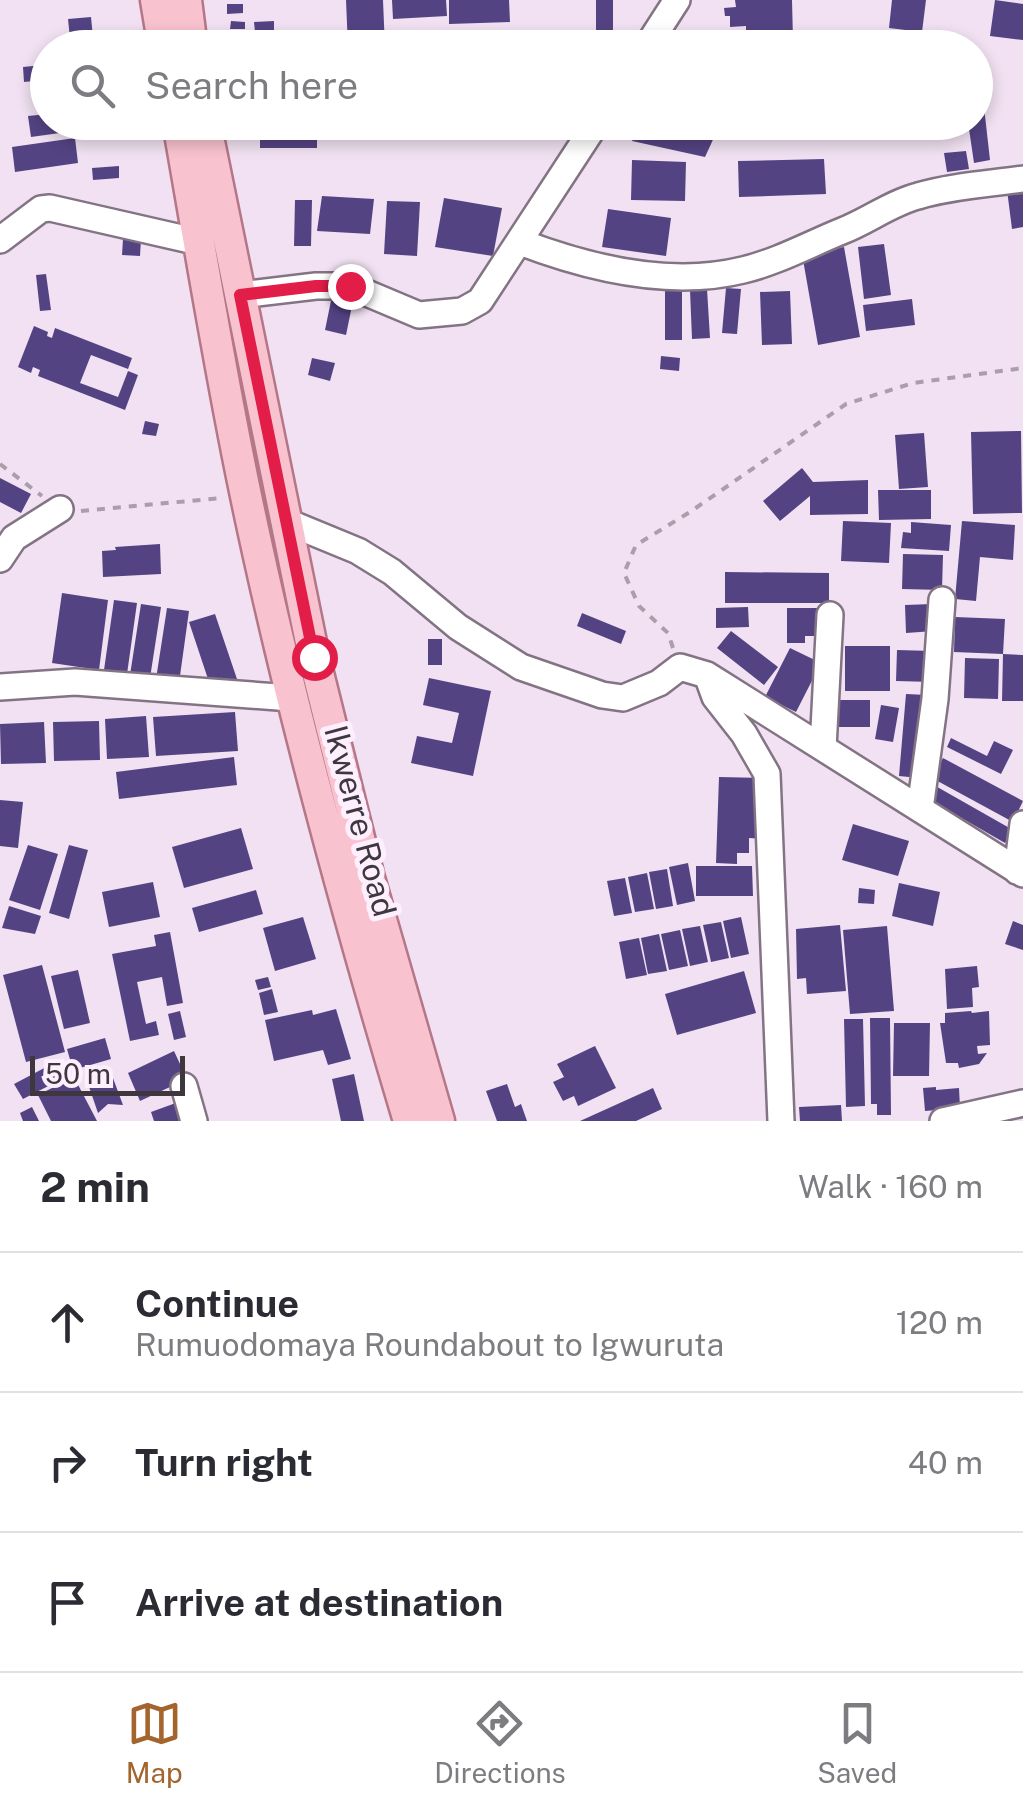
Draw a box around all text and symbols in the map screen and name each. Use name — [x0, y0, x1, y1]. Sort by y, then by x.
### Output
search box — [30, 30, 993, 140]
icon: search — [65, 58, 120, 113]
text: Search here — [145, 63, 358, 108]
route end — [328, 264, 374, 310]
route start — [292, 635, 338, 681]
street label: Ikwerre Road — [317, 721, 404, 921]
scale bar — [30, 1051, 185, 1096]
text: 50 m — [45, 1057, 111, 1090]
text: 2 min — [40, 1162, 150, 1211]
text: Walk · 160 m — [798, 1168, 983, 1205]
text: Continue — [135, 1281, 299, 1326]
icon: ahead — [40, 1295, 95, 1350]
text: 120 m — [896, 1304, 983, 1341]
text: Rumuodomaya Roundabout to Igwuruta — [135, 1326, 724, 1363]
icon: right — [40, 1435, 95, 1490]
text: Turn right — [135, 1440, 313, 1485]
text: 40 m — [908, 1444, 983, 1481]
icon: arrive — [40, 1575, 95, 1630]
text: Arrive at destination — [135, 1580, 503, 1625]
tab: Map — [126, 1696, 183, 1789]
tab: Directions — [434, 1696, 566, 1789]
tab: Saved — [817, 1696, 897, 1789]

